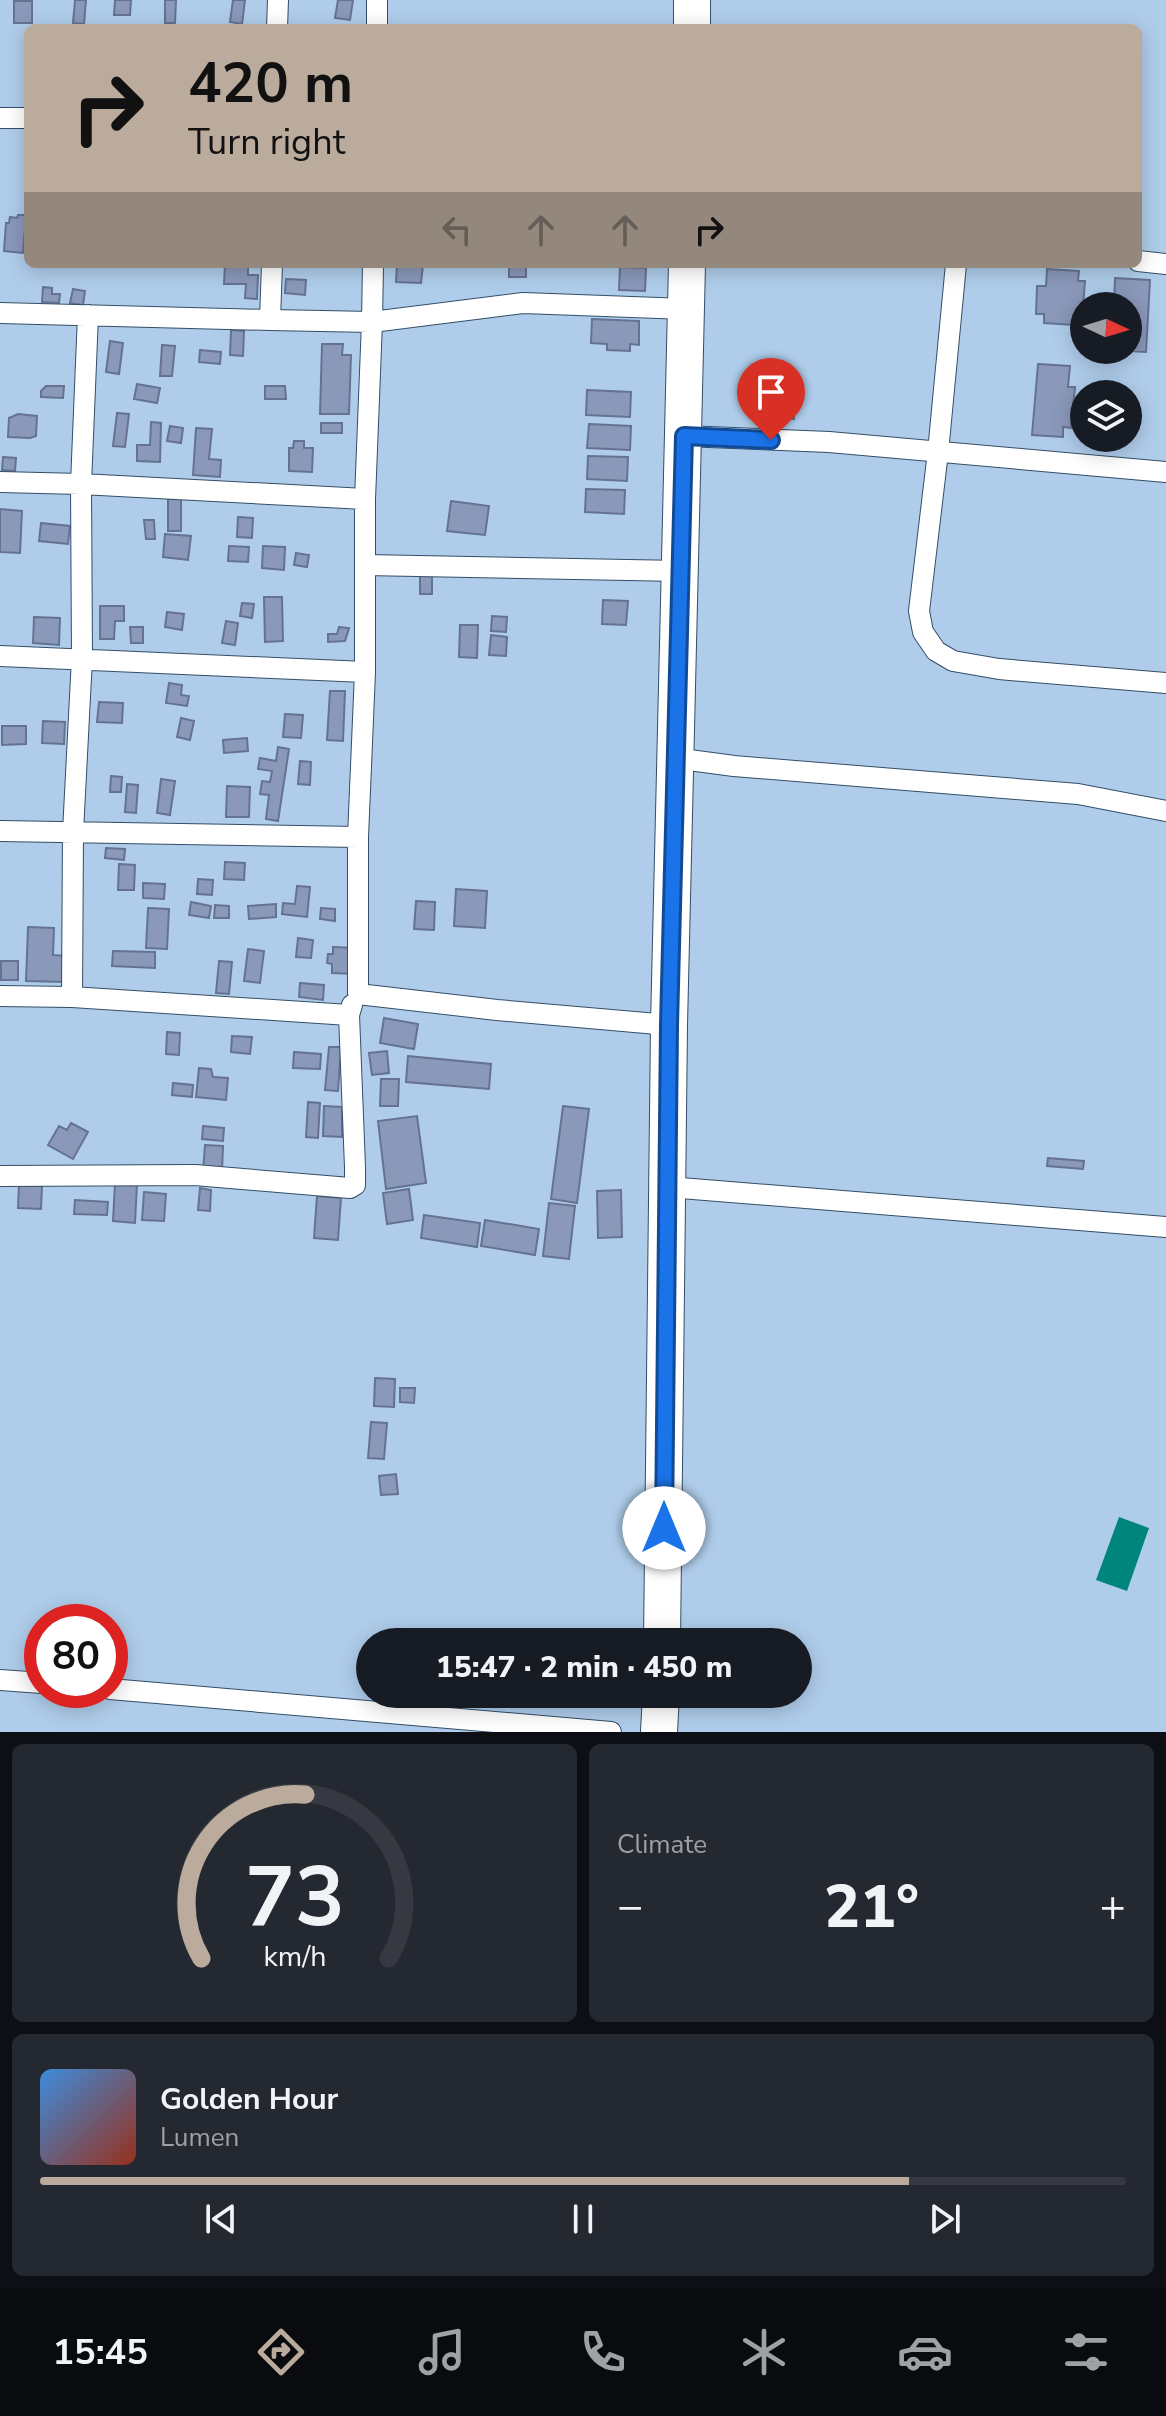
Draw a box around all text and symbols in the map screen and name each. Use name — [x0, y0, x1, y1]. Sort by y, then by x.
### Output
text: 420 m — [188, 45, 353, 122]
icon: right — [56, 56, 160, 160]
text: Turn right — [188, 118, 345, 167]
icon: left — [435, 208, 479, 252]
icon: ahead — [519, 208, 563, 252]
icon: ahead — [603, 208, 647, 252]
icon: right — [687, 208, 731, 252]
north arrow — [1070, 292, 1142, 364]
map controls — [1070, 292, 1142, 452]
pin — [737, 358, 805, 440]
icon: arrive — [749, 370, 793, 414]
button: layers — [1070, 380, 1142, 452]
position arrow — [622, 1486, 706, 1570]
speed limit sign: 80 — [24, 1604, 128, 1708]
text: 15:47 · 2 min · 450 m — [436, 1647, 732, 1688]
text: Climate — [617, 1827, 707, 1862]
text: 73 — [245, 1841, 344, 1954]
text: 21° — [824, 1866, 919, 1948]
text: − — [617, 1877, 643, 1937]
text: + — [1100, 1877, 1126, 1937]
text: km/h — [263, 1937, 326, 1976]
text: Golden Hour — [160, 2079, 338, 2120]
text: Lumen — [160, 2120, 239, 2155]
icon: previous — [199, 2197, 243, 2241]
icon: pause — [561, 2197, 605, 2241]
icon: next — [923, 2197, 967, 2241]
icon: directions — [253, 2324, 309, 2380]
icon: music — [414, 2324, 470, 2380]
icon: phone — [575, 2324, 631, 2380]
icon: climate — [736, 2324, 792, 2380]
icon: car — [897, 2324, 953, 2380]
icon: filters — [1058, 2324, 1114, 2380]
text: 15:45 — [52, 2328, 148, 2377]

